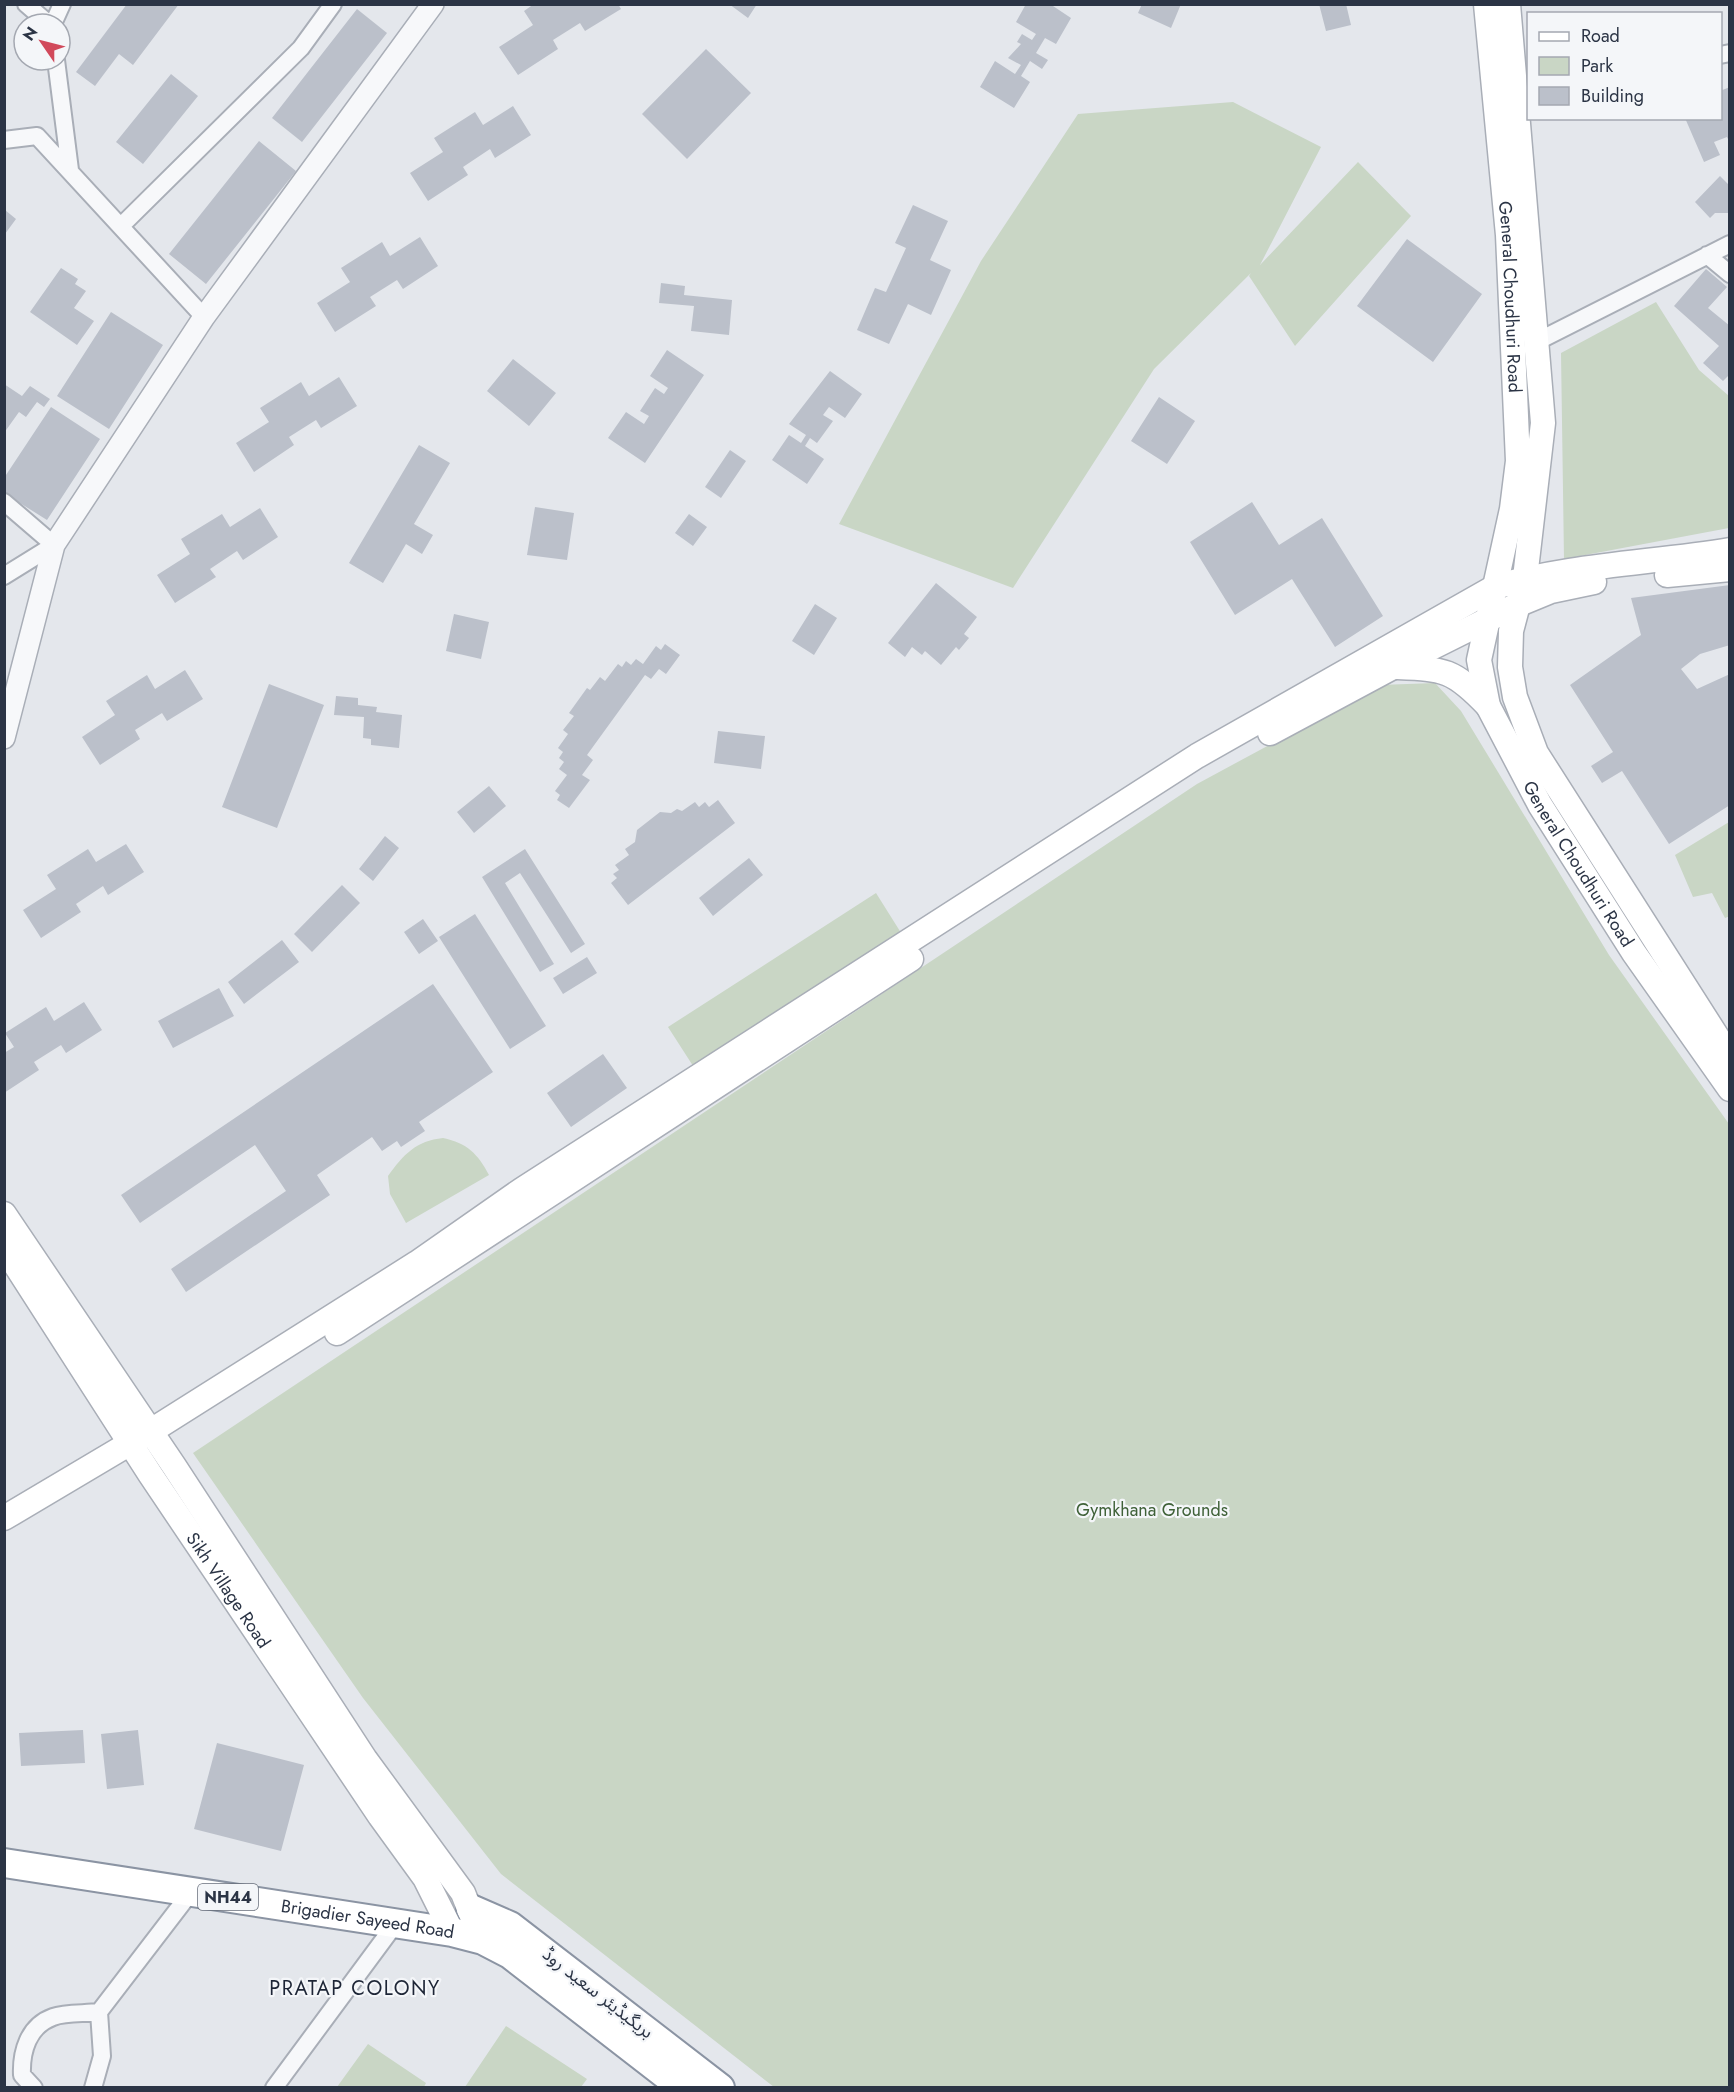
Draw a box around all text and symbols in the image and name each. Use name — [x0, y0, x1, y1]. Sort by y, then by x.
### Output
north arrow — [12, 12, 72, 72]
legend — [1527, 12, 1722, 120]
text: N — [17, 22, 43, 45]
text: Road — [1581, 23, 1620, 49]
text: Park — [1581, 53, 1613, 79]
text: Building — [1581, 83, 1644, 109]
street label: General Choudhuri Road — [1492, 200, 1528, 393]
street label: General Choudhuri Road — [1517, 776, 1640, 952]
park label: Gymkhana Grounds — [1076, 1497, 1228, 1523]
street label: Sikh Village Road — [180, 1527, 277, 1653]
road number: NH44 — [198, 1884, 258, 1910]
street label: Brigadier Sayeed Road — [279, 1893, 456, 1945]
street label: بریگیڈیئر سعید روڈ — [537, 1941, 659, 2045]
district label: PRATAP COLONY — [269, 1974, 441, 2003]

